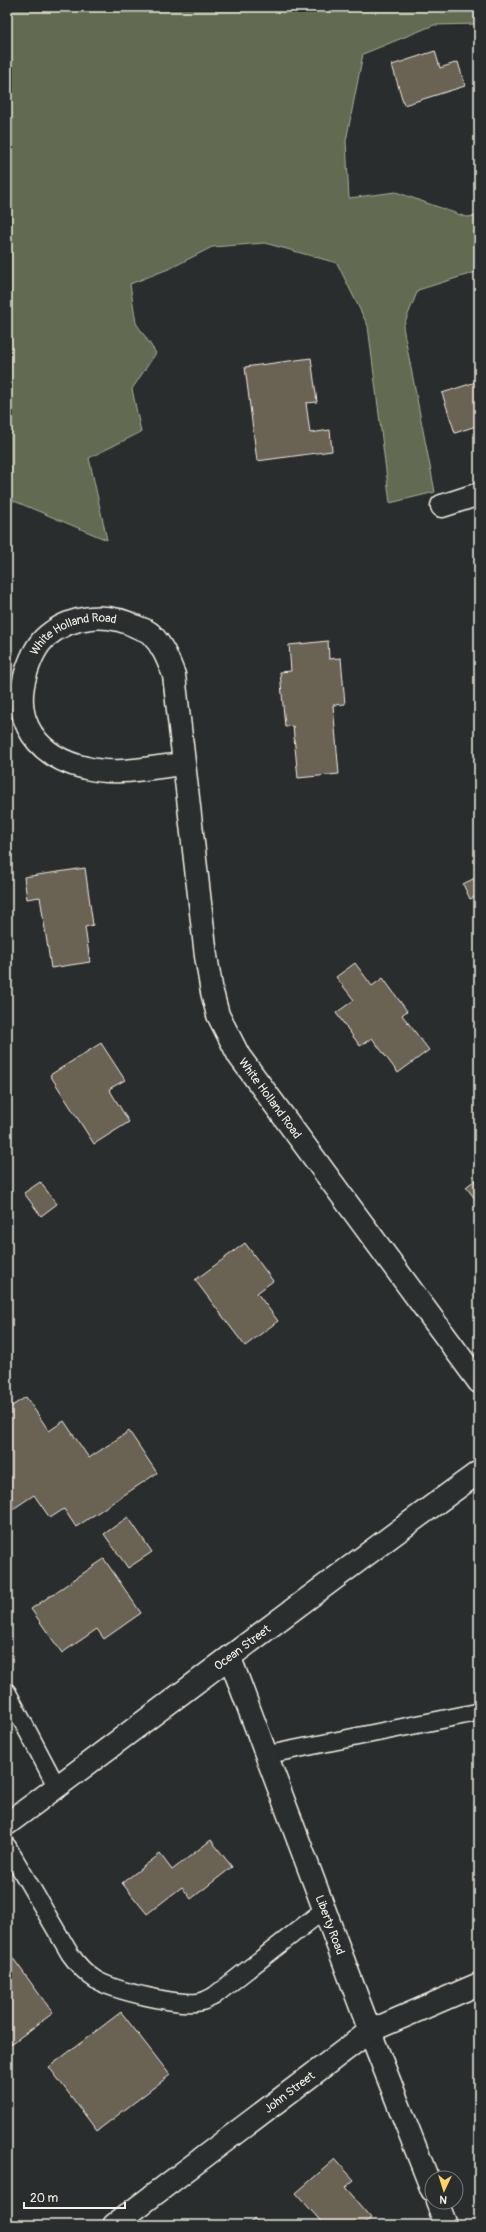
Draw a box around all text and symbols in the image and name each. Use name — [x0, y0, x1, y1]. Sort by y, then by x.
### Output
street label: White Holland Road — [27, 611, 118, 658]
street label: White Holland Road — [235, 1055, 304, 1142]
street label: Ocean Street — [211, 1622, 274, 1674]
street label: Liberty Road — [312, 1893, 348, 1957]
street label: John Street — [261, 2068, 318, 2117]
north arrow — [424, 2170, 464, 2210]
scale bar — [24, 2184, 125, 2210]
text: 20 m — [30, 2191, 59, 2206]
text: N — [439, 2193, 448, 2206]

